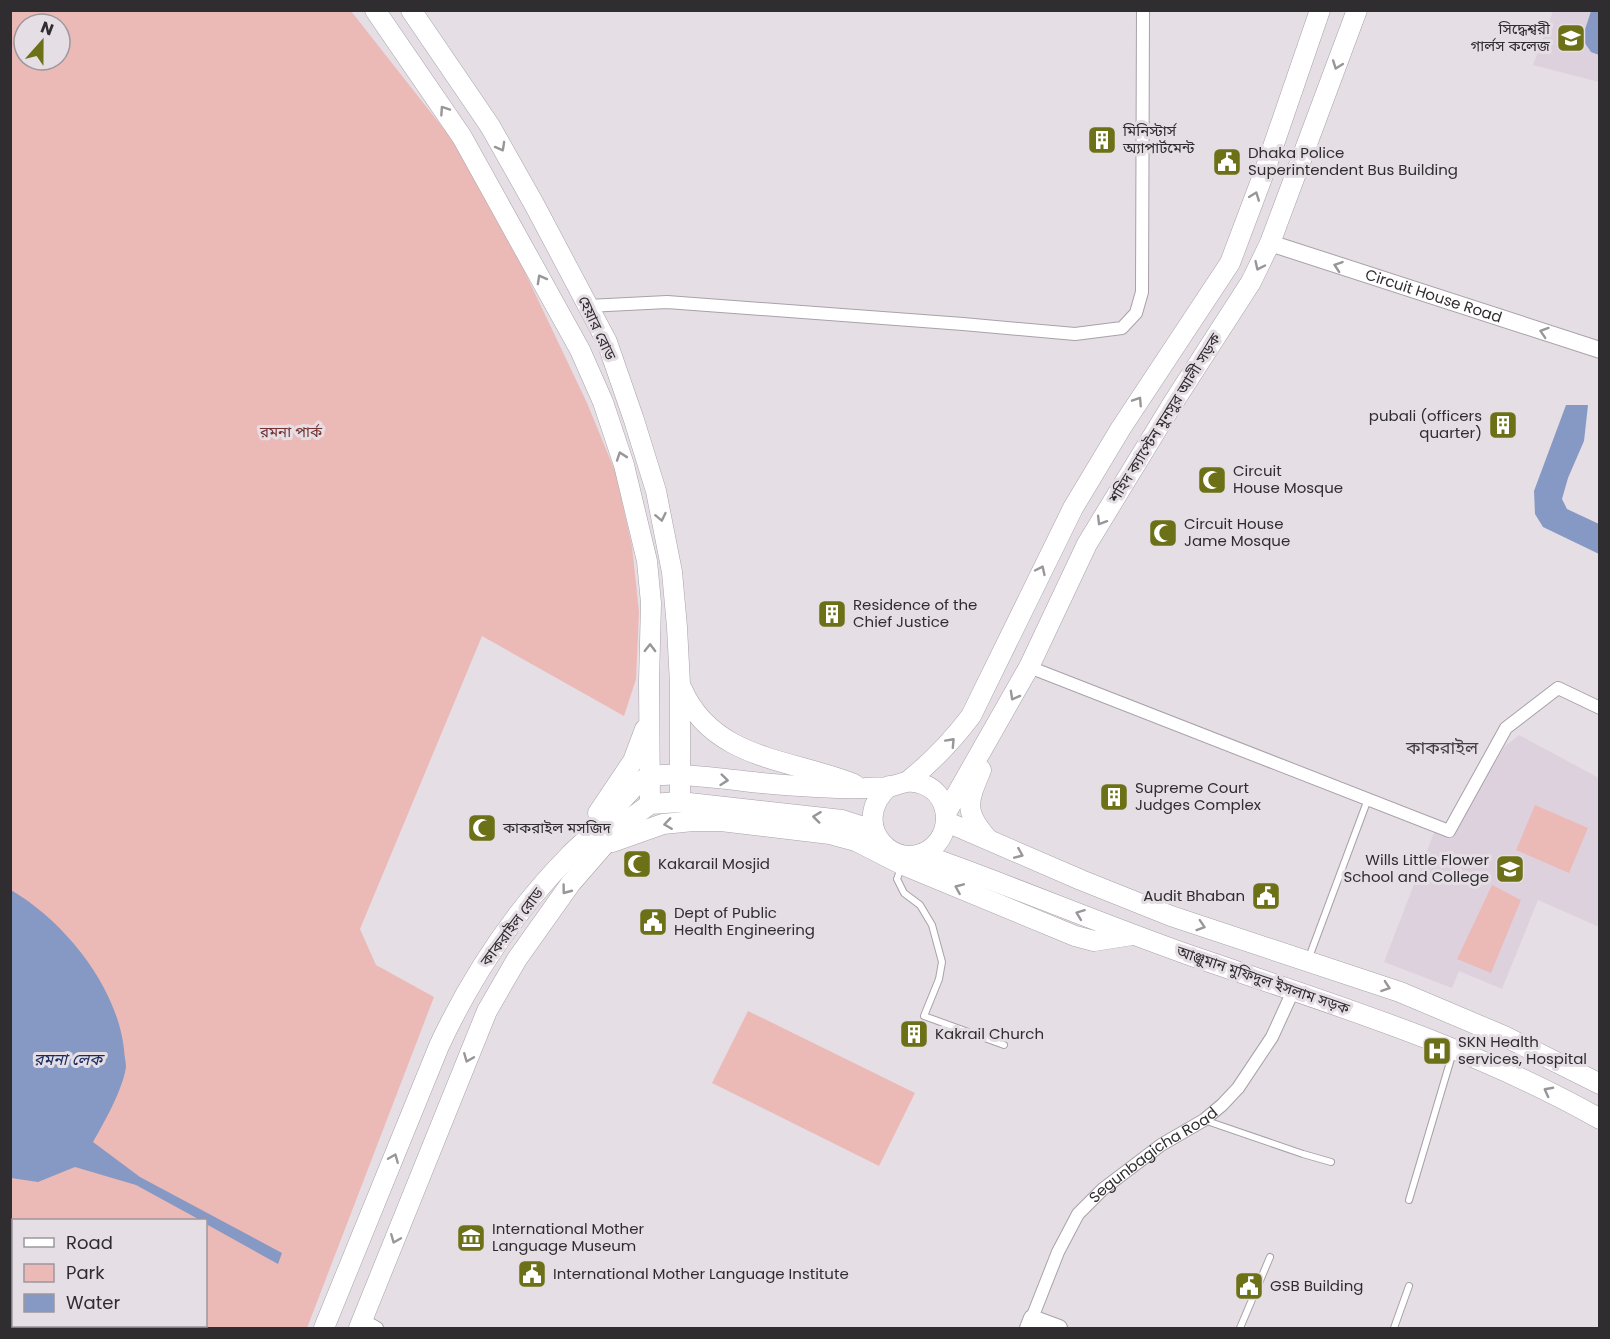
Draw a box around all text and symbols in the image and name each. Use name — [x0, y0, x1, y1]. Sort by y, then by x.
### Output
north arrow — [12, 12, 72, 72]
text: N — [37, 16, 57, 41]
place label: সিদ্ধেশ্বরী গার্লস কলেজ — [1471, 18, 1551, 56]
school or university icon: সিদ্ধেশ্বরী গার্লস কলেজ — [1555, 22, 1587, 54]
one-way arrow — [1331, 59, 1344, 70]
one-way arrow — [440, 106, 451, 117]
place label: মিনিস্টার্স অ্যাপার্টমেন্ট — [1122, 120, 1195, 158]
building icon: মিনিস্টার্স অ্যাপার্টমেন্ট — [1086, 124, 1118, 156]
one-way arrow — [494, 141, 505, 151]
place label: Dhaka Police Superintendent Bus Building — [1248, 142, 1458, 180]
public building icon: Dhaka Police Superintendent Bus Building — [1211, 146, 1243, 178]
one-way arrow — [1248, 191, 1260, 202]
one-way arrow — [1254, 260, 1266, 271]
one-way arrow — [1333, 260, 1344, 273]
street label: Circuit House Road — [1363, 264, 1505, 328]
one-way arrow — [537, 275, 548, 285]
street label: হেয়ার রোড — [573, 292, 622, 364]
one-way arrow — [1539, 326, 1550, 339]
street label: শহিদ ক্যাপ্টেন মুনসুর আলী সড়ক — [1103, 328, 1226, 507]
one-way arrow — [1131, 397, 1143, 407]
place label: pubali (officers quarter) — [1369, 405, 1482, 443]
building icon: pubali (officers quarter) — [1487, 409, 1519, 441]
park label: রমনা পার্ক — [259, 421, 323, 442]
one-way arrow — [616, 451, 628, 462]
place label: Circuit House Mosque — [1233, 460, 1343, 498]
mosque icon: Circuit House Mosque — [1196, 464, 1228, 496]
one-way arrow — [654, 511, 667, 521]
place label: Circuit House Jame Mosque — [1184, 513, 1290, 551]
one-way arrow — [1097, 515, 1108, 526]
mosque icon: Circuit House Jame Mosque — [1147, 517, 1179, 549]
one-way arrow — [1034, 565, 1046, 576]
place label: Residence of the Chief Justice — [853, 594, 977, 632]
building icon: Residence of the Chief Justice — [816, 598, 848, 630]
one-way arrow — [644, 643, 656, 652]
one-way arrow — [1009, 689, 1021, 700]
district label: কাকরাইল — [1405, 735, 1479, 760]
one-way arrow — [944, 738, 955, 748]
one-way arrow — [719, 773, 729, 786]
place label: Supreme Court Judges Complex — [1135, 777, 1261, 815]
building icon: Supreme Court Judges Complex — [1098, 781, 1130, 813]
one-way arrow — [812, 811, 821, 824]
mosque icon: কাকরাইল মসজিদ — [466, 812, 498, 844]
place label: কাকরাইল মসজিদ — [502, 817, 612, 838]
one-way arrow — [663, 818, 672, 830]
one-way arrow — [1013, 847, 1024, 859]
mosque icon: Kakarail Mosjid — [621, 848, 653, 880]
place label: Wills Little Flower School and College — [1343, 849, 1489, 887]
place label: Kakarail Mosjid — [658, 853, 770, 874]
school or university icon: Wills Little Flower School and College — [1494, 853, 1526, 885]
public building icon: Audit Bhaban — [1250, 880, 1282, 912]
street label: কাকরাইল রোড — [475, 883, 548, 971]
one-way arrow — [562, 883, 573, 894]
one-way arrow — [955, 883, 966, 895]
place label: Audit Bhaban — [1143, 885, 1245, 906]
place label: Dept of Public Health Engineering — [674, 902, 815, 940]
public building icon: Dept of Public Health Engineering — [637, 906, 669, 938]
one-way arrow — [1075, 909, 1086, 922]
one-way arrow — [1195, 918, 1206, 931]
street label: আঞ্জুমান মুফিদুল ইসলাম সড়ক — [1173, 940, 1353, 1019]
one-way arrow — [1380, 980, 1391, 993]
building icon: Kakrail Church — [898, 1018, 930, 1050]
place label: Kakrail Church — [935, 1023, 1044, 1044]
place label: SKN Health services, Hospital — [1458, 1031, 1587, 1069]
hospital icon: SKN Health services, Hospital — [1421, 1035, 1453, 1067]
water label: রমনা লেক — [34, 1048, 105, 1071]
one-way arrow — [463, 1051, 475, 1062]
one-way arrow — [1544, 1087, 1554, 1098]
street label: Segunbagicha Road — [1084, 1102, 1222, 1207]
one-way arrow — [387, 1153, 399, 1164]
place label: International Mother Language Museum — [492, 1218, 644, 1256]
legend — [12, 1219, 207, 1327]
museum icon: International Mother Language Museum — [455, 1222, 487, 1254]
text: Road — [66, 1230, 113, 1255]
one-way arrow — [390, 1232, 402, 1243]
public building icon: International Mother Language Institute — [516, 1258, 548, 1290]
text: Park — [66, 1260, 105, 1285]
place label: International Mother Language Institute — [553, 1263, 849, 1284]
public building icon: GSB Building — [1233, 1270, 1265, 1302]
place label: GSB Building — [1270, 1275, 1363, 1296]
text: Water — [66, 1290, 120, 1315]

